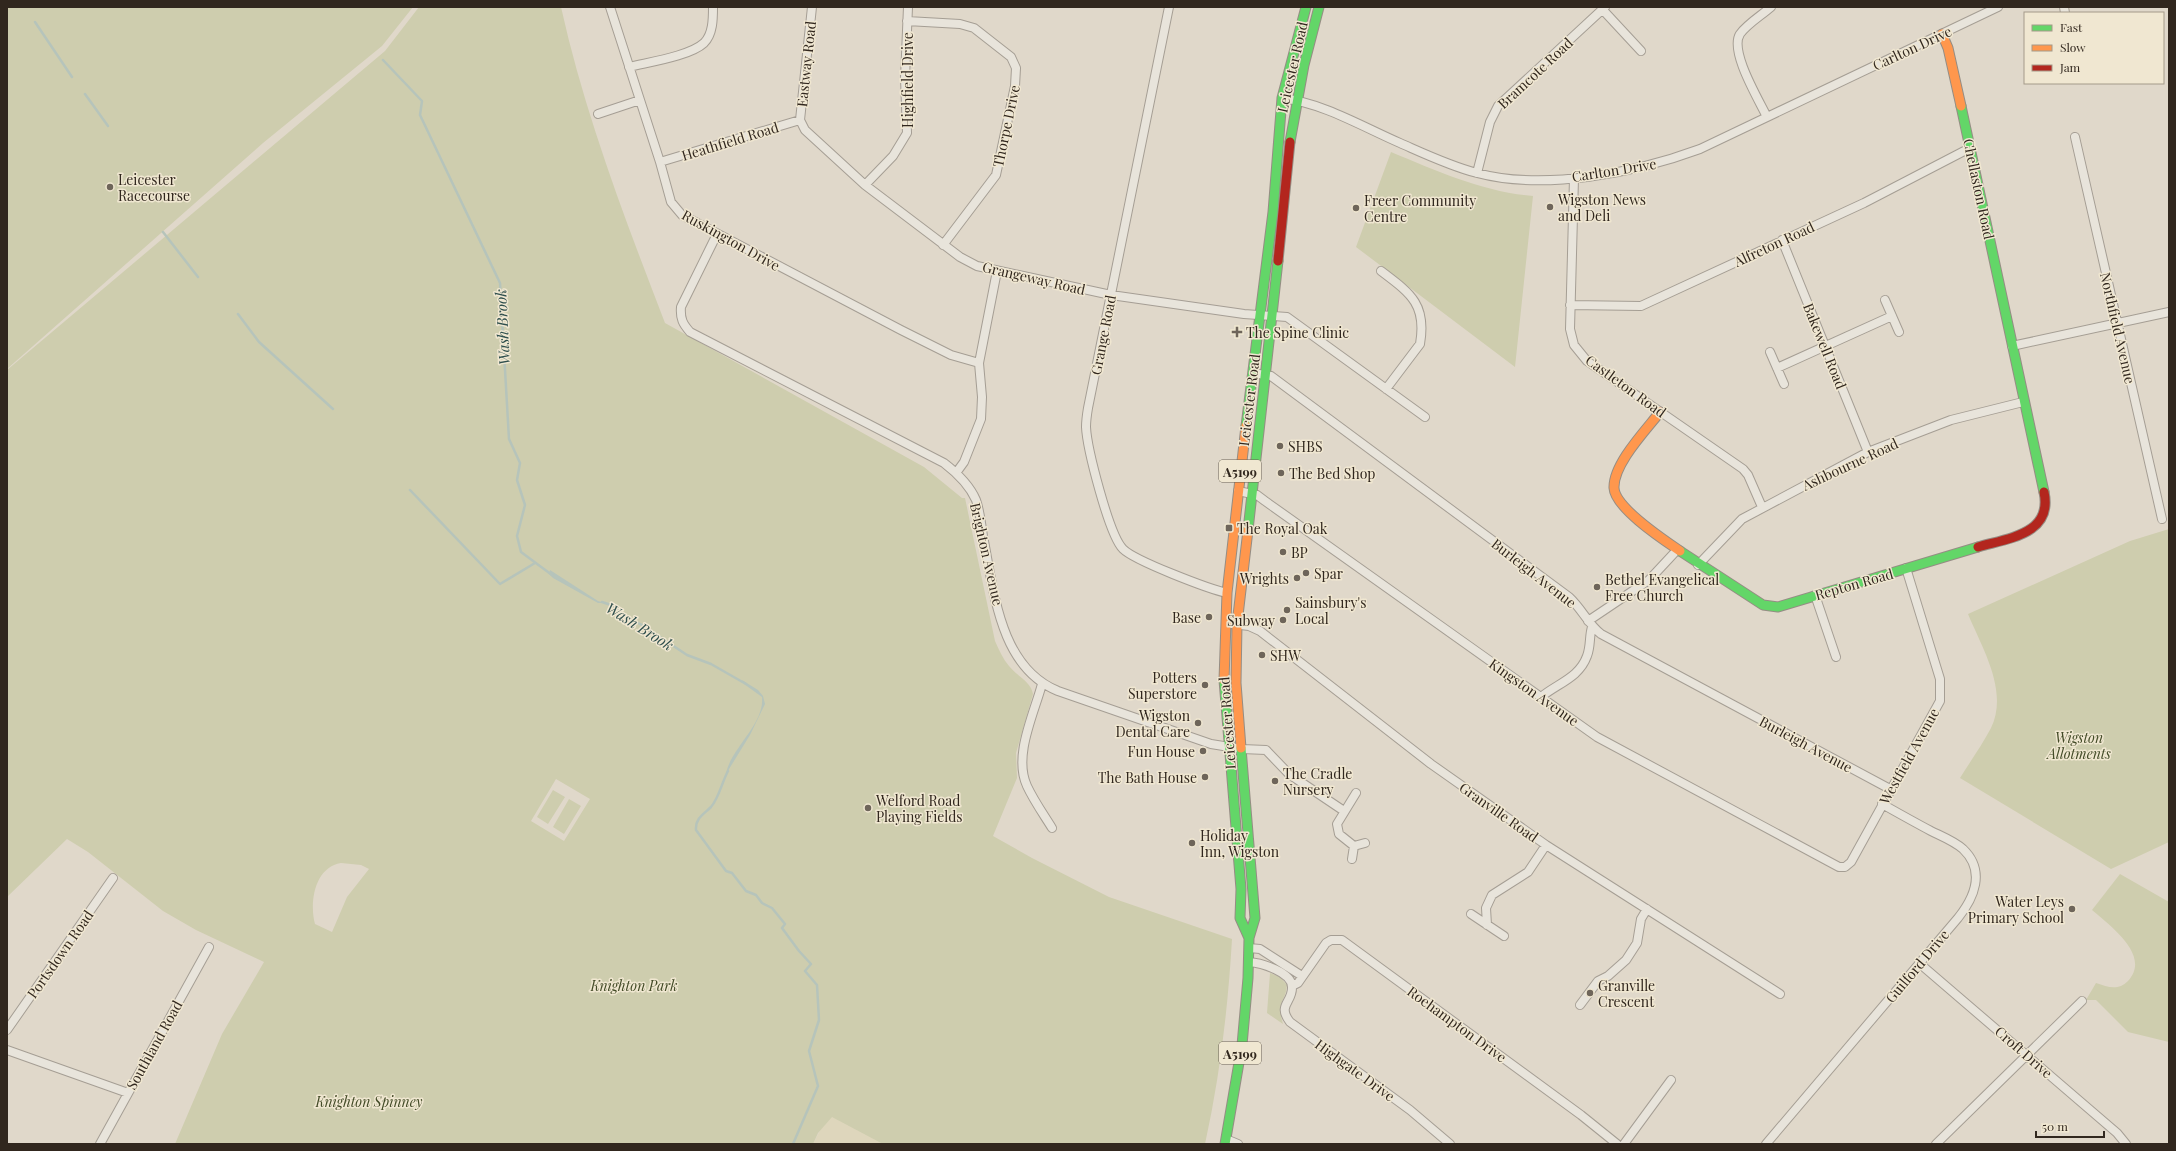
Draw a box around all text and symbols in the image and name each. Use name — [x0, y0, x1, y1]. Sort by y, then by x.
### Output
legend — [2024, 12, 2164, 84]
text: Fast — [2060, 19, 2083, 35]
street label: Eastway Road — [792, 20, 820, 108]
street label: Leicester Road — [1272, 20, 1312, 114]
street label: Carlton Drive — [1869, 21, 1955, 75]
street label: Highfield Drive — [898, 32, 917, 128]
street label: Bramcote Road — [1493, 33, 1577, 113]
text: Slow — [2060, 39, 2086, 55]
text: Jam — [2059, 59, 2081, 75]
street label: Thorpe Drive — [988, 83, 1024, 169]
street label: Heathfield Road — [679, 117, 781, 165]
street label: Chellaston Road — [1959, 137, 1999, 241]
street label: Carlton Drive — [1570, 154, 1658, 186]
place label: Leicester Racecourse — [118, 170, 190, 205]
marker: Leicester Racecourse — [105, 182, 115, 192]
place label: Wigston News and Deli — [1557, 190, 1646, 225]
place label: Freer Community Centre — [1364, 191, 1476, 226]
marker: Wigston News and Deli — [1545, 202, 1555, 212]
marker: Freer Community Centre — [1351, 203, 1361, 213]
street label: Ruskington Drive — [678, 205, 784, 275]
street label: Alfreton Road — [1730, 217, 1817, 271]
street label: Grangeway Road — [981, 257, 1087, 299]
street label: Northfield Avenue — [2096, 270, 2140, 386]
water label: Wash Brook — [490, 288, 514, 366]
street label: Grange Road — [1086, 293, 1120, 377]
street label: Bakewell Road — [1799, 300, 1851, 392]
place label: The Spine Clinic — [1246, 323, 1349, 342]
marker: The Spine Clinic — [1231, 326, 1243, 338]
street label: Castleton Road — [1582, 350, 1670, 422]
street label: Leicester Road — [1234, 353, 1264, 447]
street label: Ashbourne Road — [1798, 433, 1901, 495]
place label: SHBS — [1288, 437, 1322, 456]
marker: SHBS — [1275, 441, 1285, 451]
road number: A5199 — [1219, 460, 1261, 482]
place label: The Bed Shop — [1289, 464, 1375, 483]
marker: The Bed Shop — [1276, 468, 1286, 478]
street label: Brighton Avenue — [966, 501, 1008, 607]
place label: The Royal Oak — [1237, 519, 1328, 538]
marker: The Royal Oak — [1224, 523, 1234, 533]
street label: Burleigh Avenue — [1488, 534, 1580, 612]
place label: BP — [1291, 543, 1308, 562]
marker: BP — [1278, 547, 1288, 557]
place label: Spar — [1314, 564, 1344, 583]
street label: Repton Road — [1813, 564, 1895, 604]
marker: Spar — [1301, 568, 1311, 578]
place label: Wrights — [1239, 569, 1289, 588]
place label: Bethel Evangelical Free Church — [1605, 570, 1719, 605]
marker: Wrights — [1292, 573, 1302, 583]
marker: Bethel Evangelical Free Church — [1592, 582, 1602, 592]
place label: Sainsbury's Local — [1295, 593, 1366, 628]
water label: Wash Brook — [602, 597, 678, 655]
marker: Sainsbury's Local — [1282, 605, 1292, 615]
place label: Base — [1172, 608, 1201, 627]
place label: Subway — [1227, 611, 1275, 630]
marker: Base — [1204, 612, 1214, 622]
marker: Subway — [1278, 615, 1288, 625]
place label: SHW — [1270, 646, 1301, 665]
marker: SHW — [1257, 650, 1267, 660]
street label: Kingston Avenue — [1485, 654, 1583, 730]
place label: Potters Superstore — [1128, 668, 1197, 703]
street label: Leicester Road — [1214, 676, 1240, 770]
marker: Potters Superstore — [1200, 680, 1210, 690]
street label: Westfield Avenue — [1874, 705, 1943, 808]
place label: Wigston Dental Care — [1115, 706, 1191, 741]
street label: Burleigh Avenue — [1756, 712, 1856, 776]
marker: Wigston Dental Care — [1193, 718, 1203, 728]
park label: Wigston Allotments — [2045, 728, 2111, 763]
place label: Fun House — [1128, 742, 1195, 761]
marker: Fun House — [1198, 746, 1208, 756]
place label: The Cradle Nursery — [1283, 764, 1352, 799]
place label: The Bath House — [1098, 768, 1197, 787]
marker: The Bath House — [1200, 772, 1210, 782]
marker: The Cradle Nursery — [1270, 776, 1280, 786]
street label: Granville Road — [1456, 778, 1542, 846]
place label: Welford Road Playing Fields — [875, 791, 963, 826]
marker: Welford Road Playing Fields — [863, 803, 873, 813]
place label: Holiday Inn, Wigston — [1200, 826, 1280, 861]
marker: Holiday Inn, Wigston — [1187, 838, 1197, 848]
place label: Water Leys Primary School — [1968, 892, 2064, 927]
marker: Water Leys Primary School — [2067, 904, 2077, 914]
street label: Portsdown Road — [23, 906, 97, 1002]
street label: Guilford Drive — [1881, 925, 1953, 1007]
park label: Knighton Park — [590, 976, 677, 995]
place label: Granville Crescent — [1598, 976, 1655, 1011]
street label: Roehampton Drive — [1404, 982, 1510, 1066]
marker: Granville Crescent — [1585, 988, 1595, 998]
street label: Southland Road — [122, 997, 186, 1093]
street label: Croft Drive — [1991, 1022, 2057, 1082]
street label: Highgate Drive — [1311, 1035, 1399, 1105]
road number: A5199 — [1219, 1042, 1261, 1064]
park label: Knighton Spinney — [315, 1092, 423, 1111]
scale bar — [2036, 1113, 2104, 1139]
text: 50 m — [2042, 1118, 2068, 1134]

